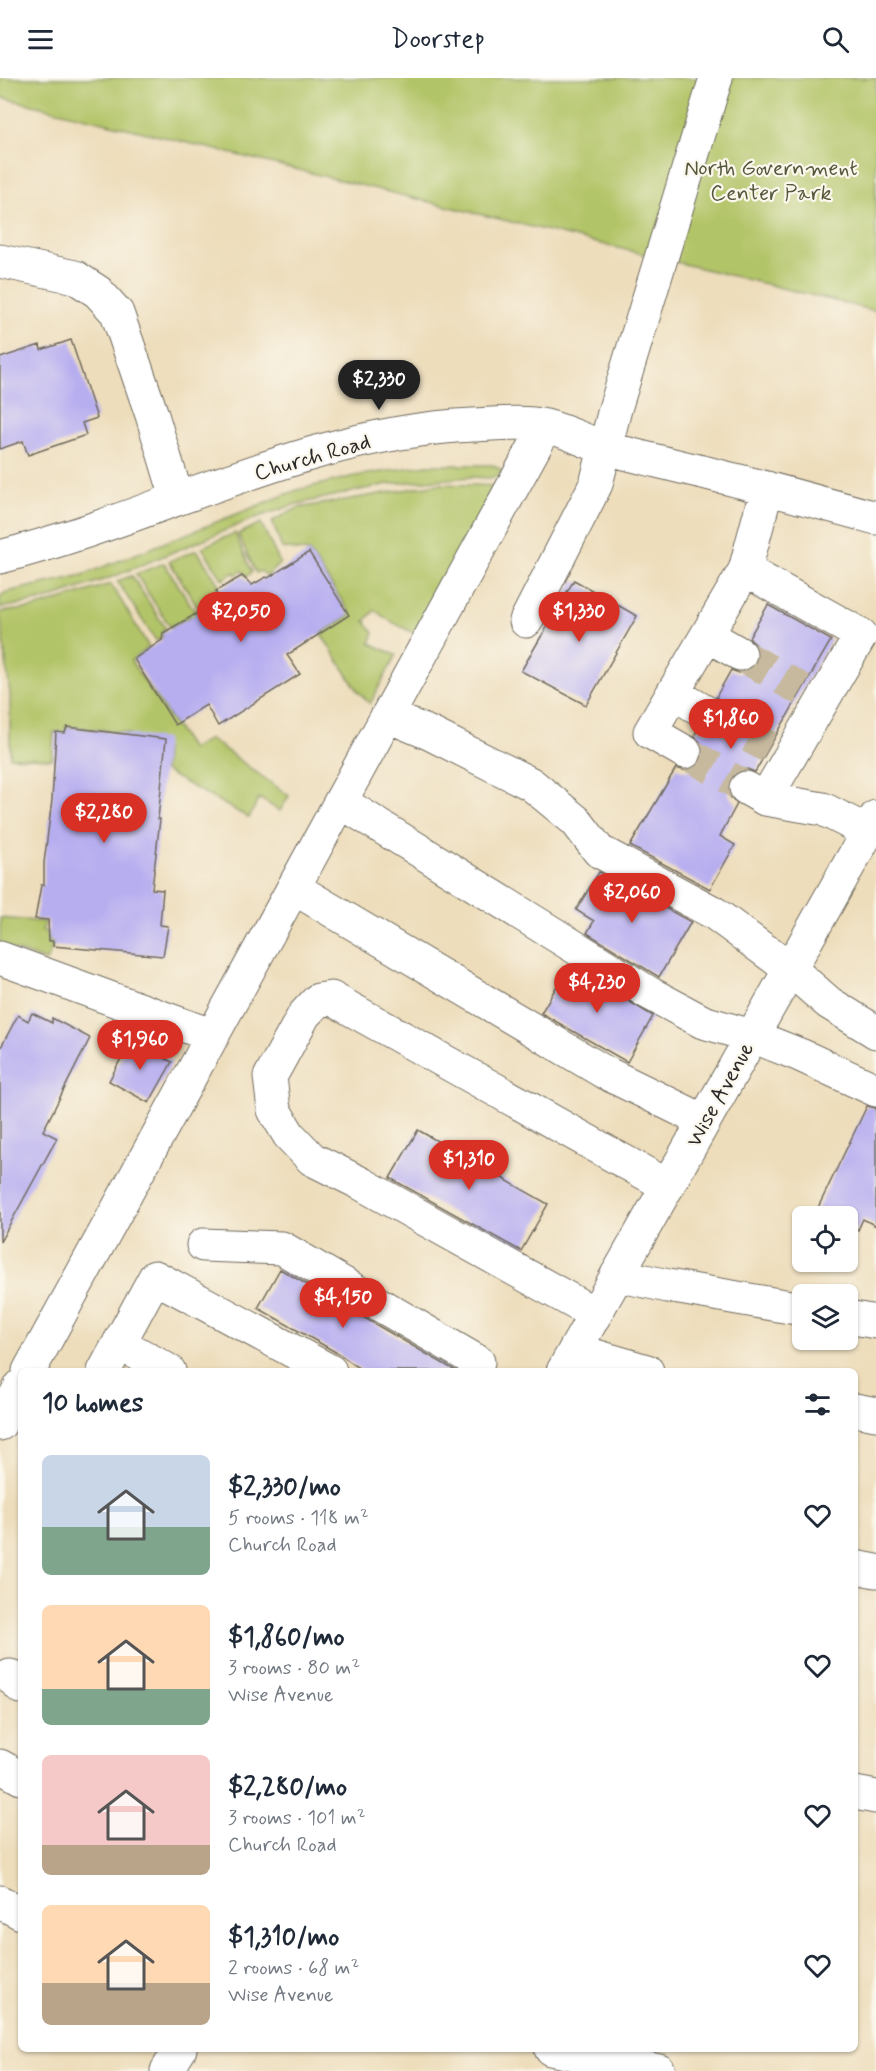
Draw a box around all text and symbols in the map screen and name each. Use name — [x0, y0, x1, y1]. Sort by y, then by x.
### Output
text: Doorstep — [391, 22, 485, 57]
icon: menu — [24, 23, 57, 56]
icon: search — [819, 23, 852, 56]
park label: North Government Center Park — [684, 155, 858, 208]
pin: $2,330 — [330, 360, 428, 411]
text: $2,330 — [352, 366, 406, 393]
street label: Church Road — [251, 428, 374, 488]
pin: $2,050 — [192, 592, 290, 643]
pin: $1,330 — [530, 592, 628, 643]
text: $2,050 — [211, 598, 271, 625]
text: $1,330 — [553, 598, 605, 625]
pin: $1,860 — [682, 699, 780, 750]
text: $1,860 — [703, 705, 759, 732]
pin: $2,280 — [55, 793, 153, 844]
text: $2,280 — [75, 799, 133, 826]
pin: $2,060 — [583, 873, 681, 924]
text: $2,060 — [603, 879, 661, 906]
pin: $4,230 — [548, 963, 646, 1014]
text: $4,230 — [568, 969, 626, 996]
pin: $1,960 — [91, 1020, 189, 1071]
text: $1,960 — [111, 1026, 169, 1053]
street label: Wise Avenue — [680, 1037, 761, 1152]
pin: $1,310 — [420, 1140, 518, 1191]
text: $1,310 — [443, 1146, 495, 1173]
map controls — [792, 1206, 858, 1350]
button: locate — [792, 1206, 858, 1272]
pin: $4,150 — [294, 1278, 392, 1329]
text: $4,150 — [314, 1284, 372, 1311]
button: layers — [792, 1284, 858, 1350]
text: 10 homes — [42, 1387, 143, 1421]
icon: filters — [801, 1388, 834, 1421]
text: $2,330/mo — [228, 1471, 341, 1505]
icon: home — [90, 1479, 162, 1551]
icon: heart — [801, 1499, 834, 1532]
text: 5 rooms · 118 m² — [228, 1505, 369, 1532]
text: Church Road — [228, 1532, 337, 1559]
text: $1,860/mo — [228, 1621, 345, 1655]
icon: home — [90, 1629, 162, 1701]
icon: heart — [801, 1649, 834, 1682]
text: 3 rooms · 80 m² — [228, 1655, 360, 1682]
text: Wise Avenue — [228, 1682, 333, 1709]
text: $2,280/mo — [228, 1771, 347, 1805]
icon: home — [90, 1779, 162, 1851]
icon: heart — [801, 1799, 834, 1832]
text: 3 rooms · 101 m² — [228, 1805, 366, 1832]
text: Church Road — [228, 1832, 337, 1859]
text: $1,310/mo — [228, 1921, 339, 1955]
icon: home — [90, 1929, 162, 2001]
icon: heart — [801, 1949, 834, 1982]
text: 2 rooms · 68 m² — [228, 1955, 359, 1982]
text: Wise Avenue — [228, 1982, 333, 2009]

